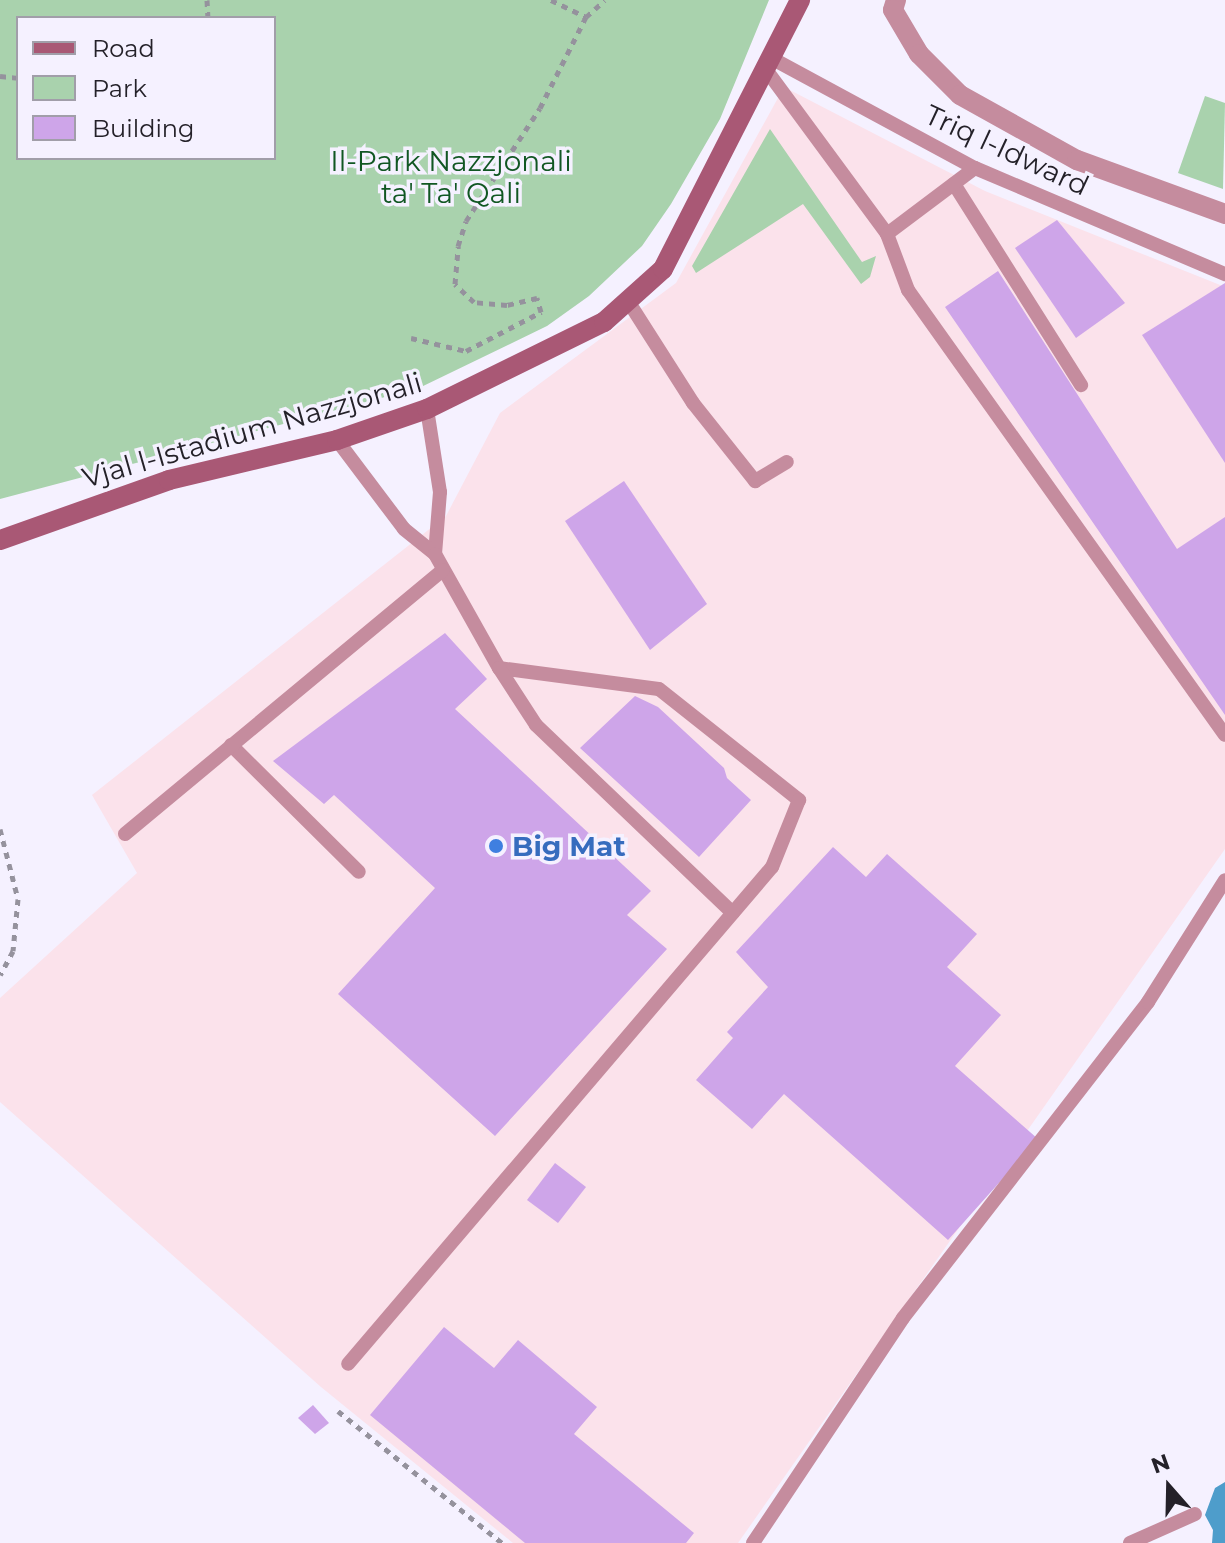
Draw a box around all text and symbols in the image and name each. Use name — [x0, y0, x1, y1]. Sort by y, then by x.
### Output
legend — [16, 16, 276, 160]
text: Road — [92, 34, 155, 63]
text: Park — [92, 74, 147, 103]
street label: Triq l-Idward — [920, 97, 1094, 203]
text: Building — [92, 114, 195, 143]
park label: Il-Park Nazzjonali ta' Ta' Qali — [330, 144, 572, 210]
street label: Vjal l-Istadium Nazzjonali — [78, 365, 426, 495]
place label: Big Mat — [512, 829, 626, 863]
marker: Big Mat — [487, 837, 505, 855]
north arrow — [1129, 1447, 1209, 1527]
text: N — [1148, 1448, 1174, 1480]

